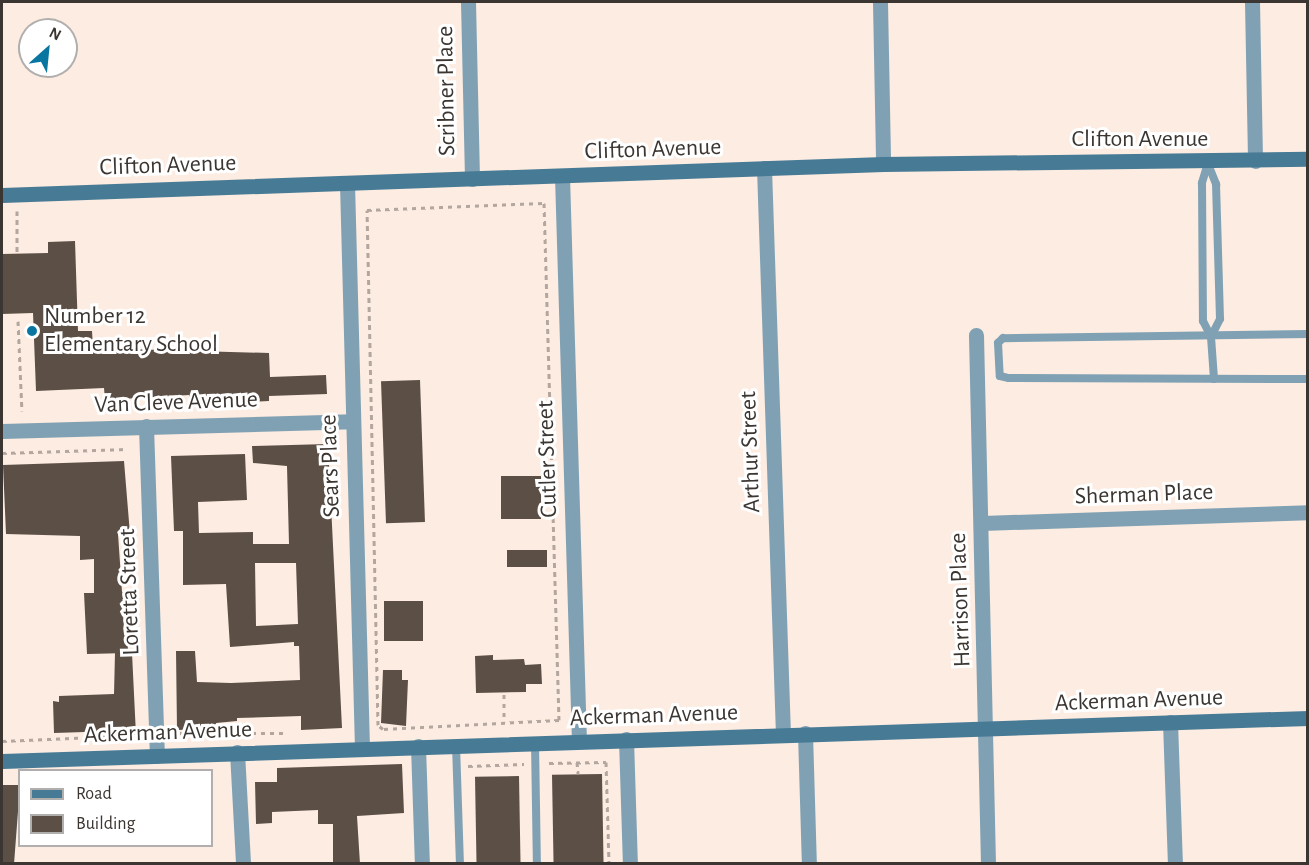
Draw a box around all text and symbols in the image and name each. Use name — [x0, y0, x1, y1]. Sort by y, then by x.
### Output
north arrow — [18, 18, 78, 78]
text: N — [47, 24, 64, 43]
street label: Scribner Place — [431, 26, 463, 156]
street label: Clifton Avenue — [1072, 126, 1208, 154]
street label: Clifton Avenue — [584, 133, 722, 167]
street label: Clifton Avenue — [99, 149, 237, 183]
place label: Number 12 Elementary School — [44, 303, 218, 359]
marker: Number 12 Elementary School — [25, 324, 39, 338]
street label: Van Cleve Avenue — [94, 386, 258, 420]
street label: Arthur Street — [734, 391, 768, 513]
street label: Cutler Street — [532, 400, 564, 518]
street label: Sears Place — [315, 414, 347, 518]
street label: Sherman Place — [1074, 478, 1214, 512]
street label: Loretta Street — [113, 528, 147, 656]
street label: Harrison Place — [944, 532, 978, 668]
street label: Ackerman Avenue — [1054, 684, 1224, 718]
street label: Ackerman Avenue — [569, 699, 739, 733]
street label: Ackerman Avenue — [83, 716, 253, 750]
legend — [18, 769, 213, 847]
text: Road — [76, 785, 112, 803]
text: Building — [76, 815, 135, 833]

